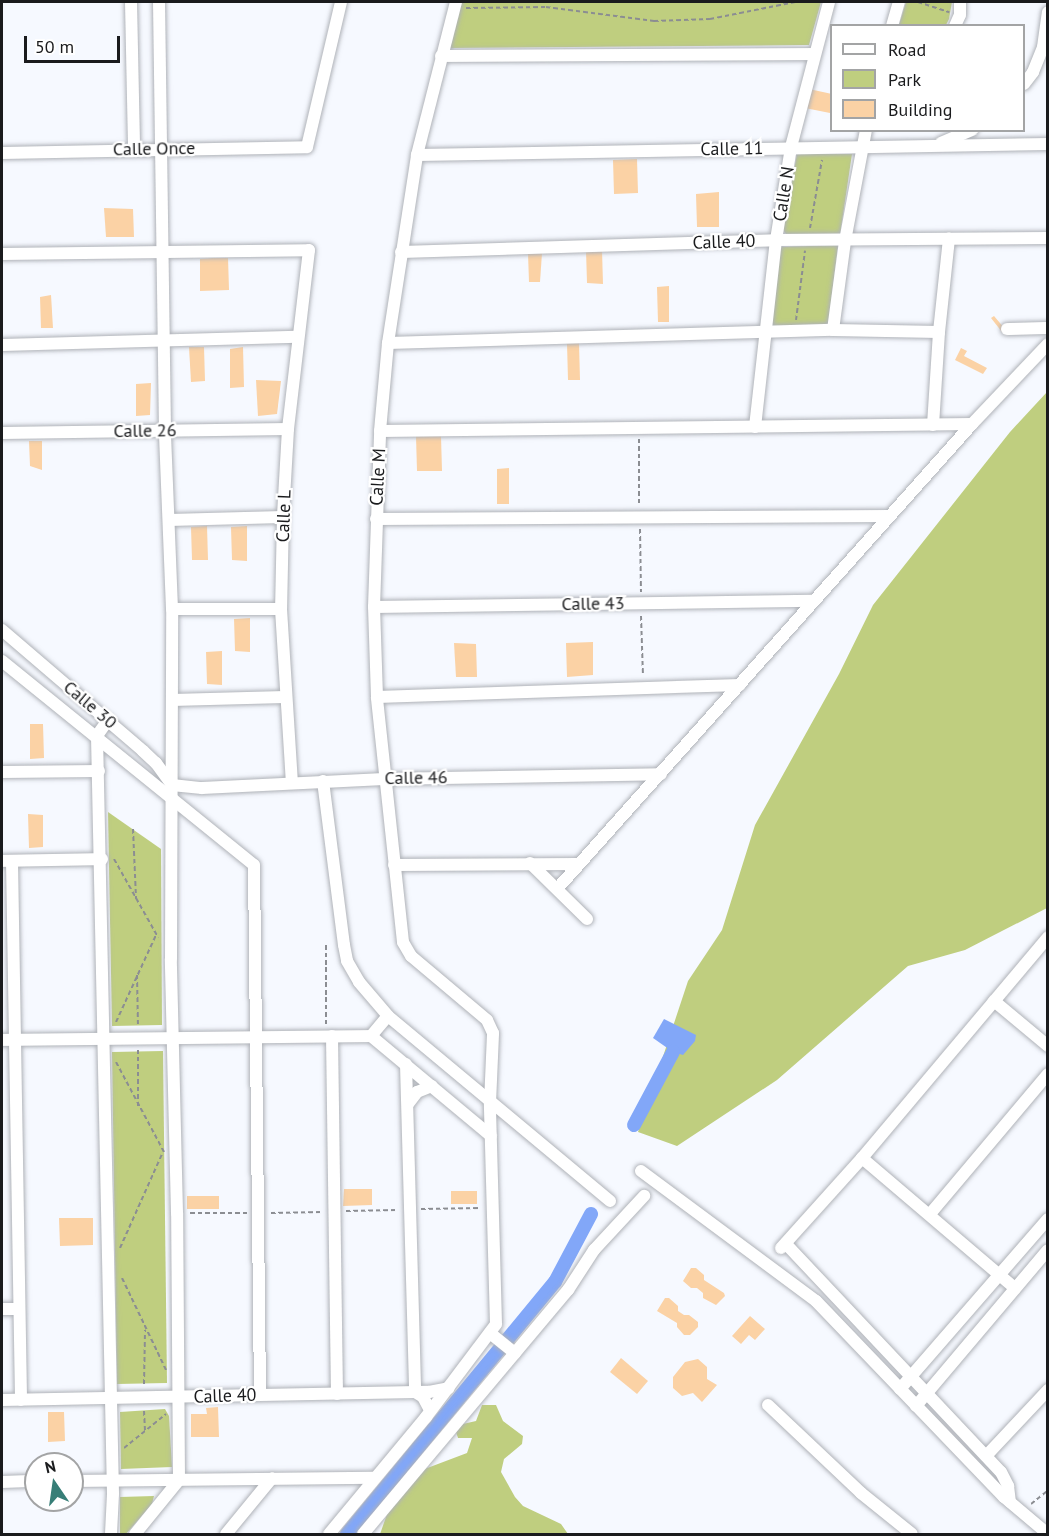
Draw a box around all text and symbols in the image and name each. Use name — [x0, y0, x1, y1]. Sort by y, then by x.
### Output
scale bar — [27, 24, 123, 62]
legend — [830, 24, 1025, 132]
text: 50 m — [35, 35, 74, 58]
text: Road — [888, 38, 926, 61]
text: Park — [888, 68, 921, 91]
text: Building — [888, 98, 952, 121]
street label: Calle Once — [113, 137, 195, 161]
street label: Calle 11 — [700, 138, 764, 160]
street label: Calle N — [769, 165, 799, 223]
street label: Calle 40 — [692, 230, 756, 254]
street label: Calle 26 — [113, 420, 177, 442]
street label: Calle M — [366, 448, 390, 506]
street label: Calle L — [272, 489, 296, 543]
street label: Calle 43 — [561, 593, 625, 615]
street label: Calle 30 — [59, 676, 121, 734]
street label: Calle 46 — [384, 767, 448, 789]
street label: Calle 40 — [193, 1384, 257, 1408]
north arrow — [24, 1452, 84, 1512]
text: N — [43, 1455, 58, 1477]

